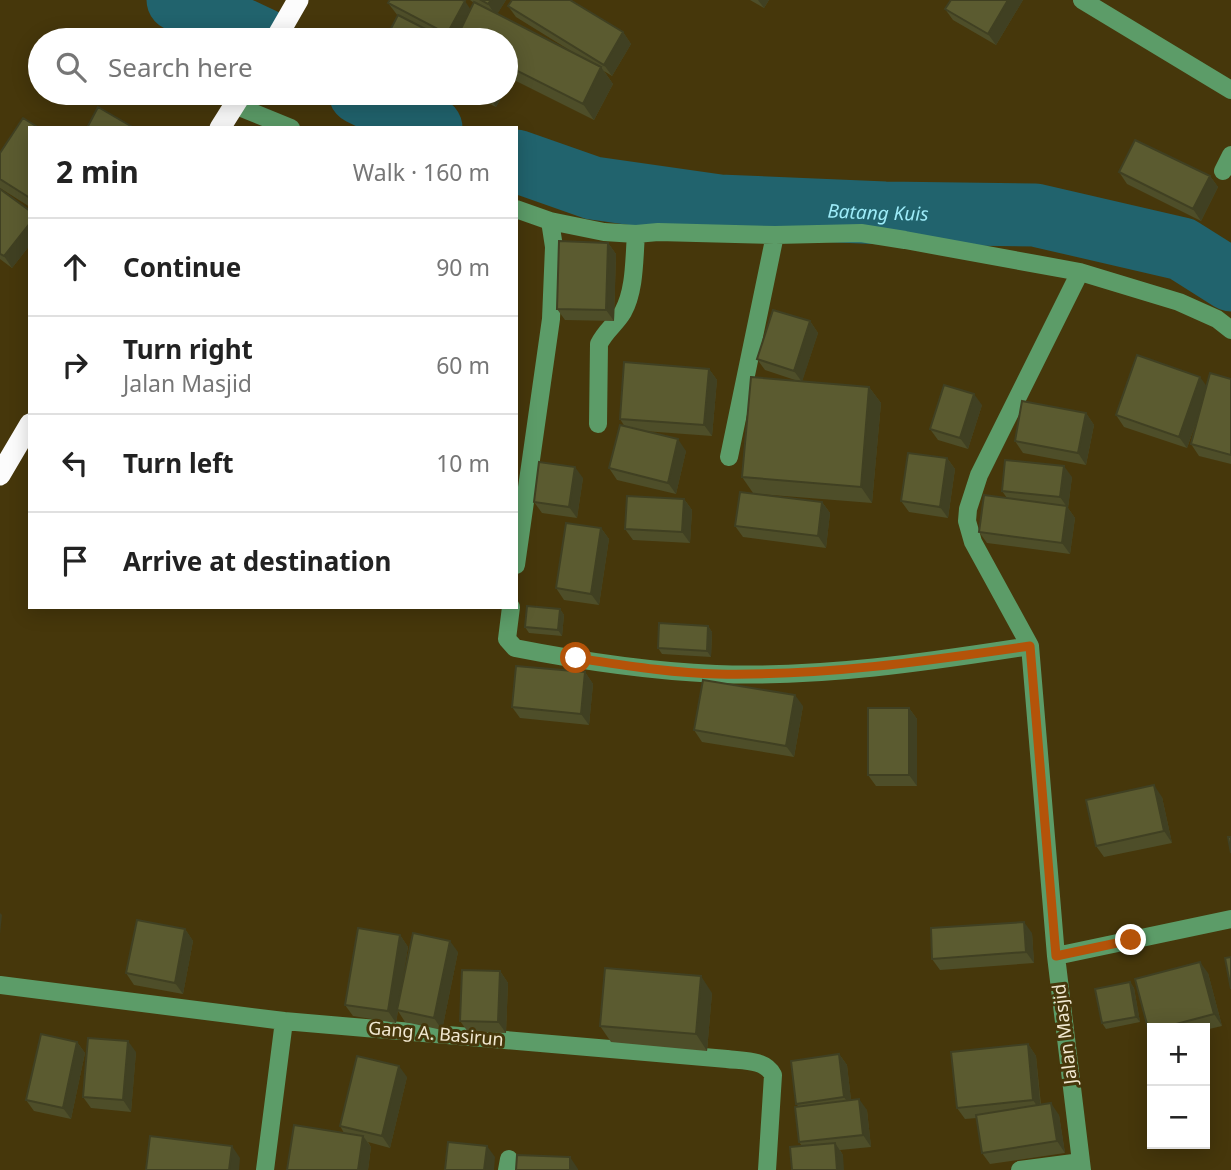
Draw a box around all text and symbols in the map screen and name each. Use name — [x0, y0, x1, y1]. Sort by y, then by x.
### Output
search box — [28, 28, 518, 105]
icon: search — [52, 48, 90, 86]
text: Search here — [108, 49, 253, 85]
text: 2 min — [56, 151, 139, 192]
text: Walk · 160 m — [353, 156, 490, 188]
water label: Batang Kuis — [827, 198, 929, 227]
icon: ahead — [56, 248, 94, 286]
text: Continue — [123, 249, 241, 285]
text: 90 m — [436, 251, 490, 283]
text: Turn right — [123, 331, 253, 367]
icon: right — [56, 346, 94, 384]
text: 60 m — [436, 349, 490, 381]
text: Jalan Masjid — [123, 367, 252, 399]
icon: left — [56, 444, 94, 482]
text: Turn left — [123, 445, 234, 481]
text: 10 m — [436, 447, 490, 479]
icon: arrive — [56, 542, 94, 580]
text: Arrive at destination — [123, 543, 392, 579]
route start — [560, 642, 591, 673]
route end — [1115, 924, 1146, 955]
street label: Jalan Masjid — [1046, 983, 1082, 1088]
street label: Gang A. Basirun — [367, 1015, 505, 1051]
map controls — [1147, 1023, 1210, 1149]
button: + — [1147, 1023, 1210, 1086]
button: − — [1147, 1086, 1210, 1149]

